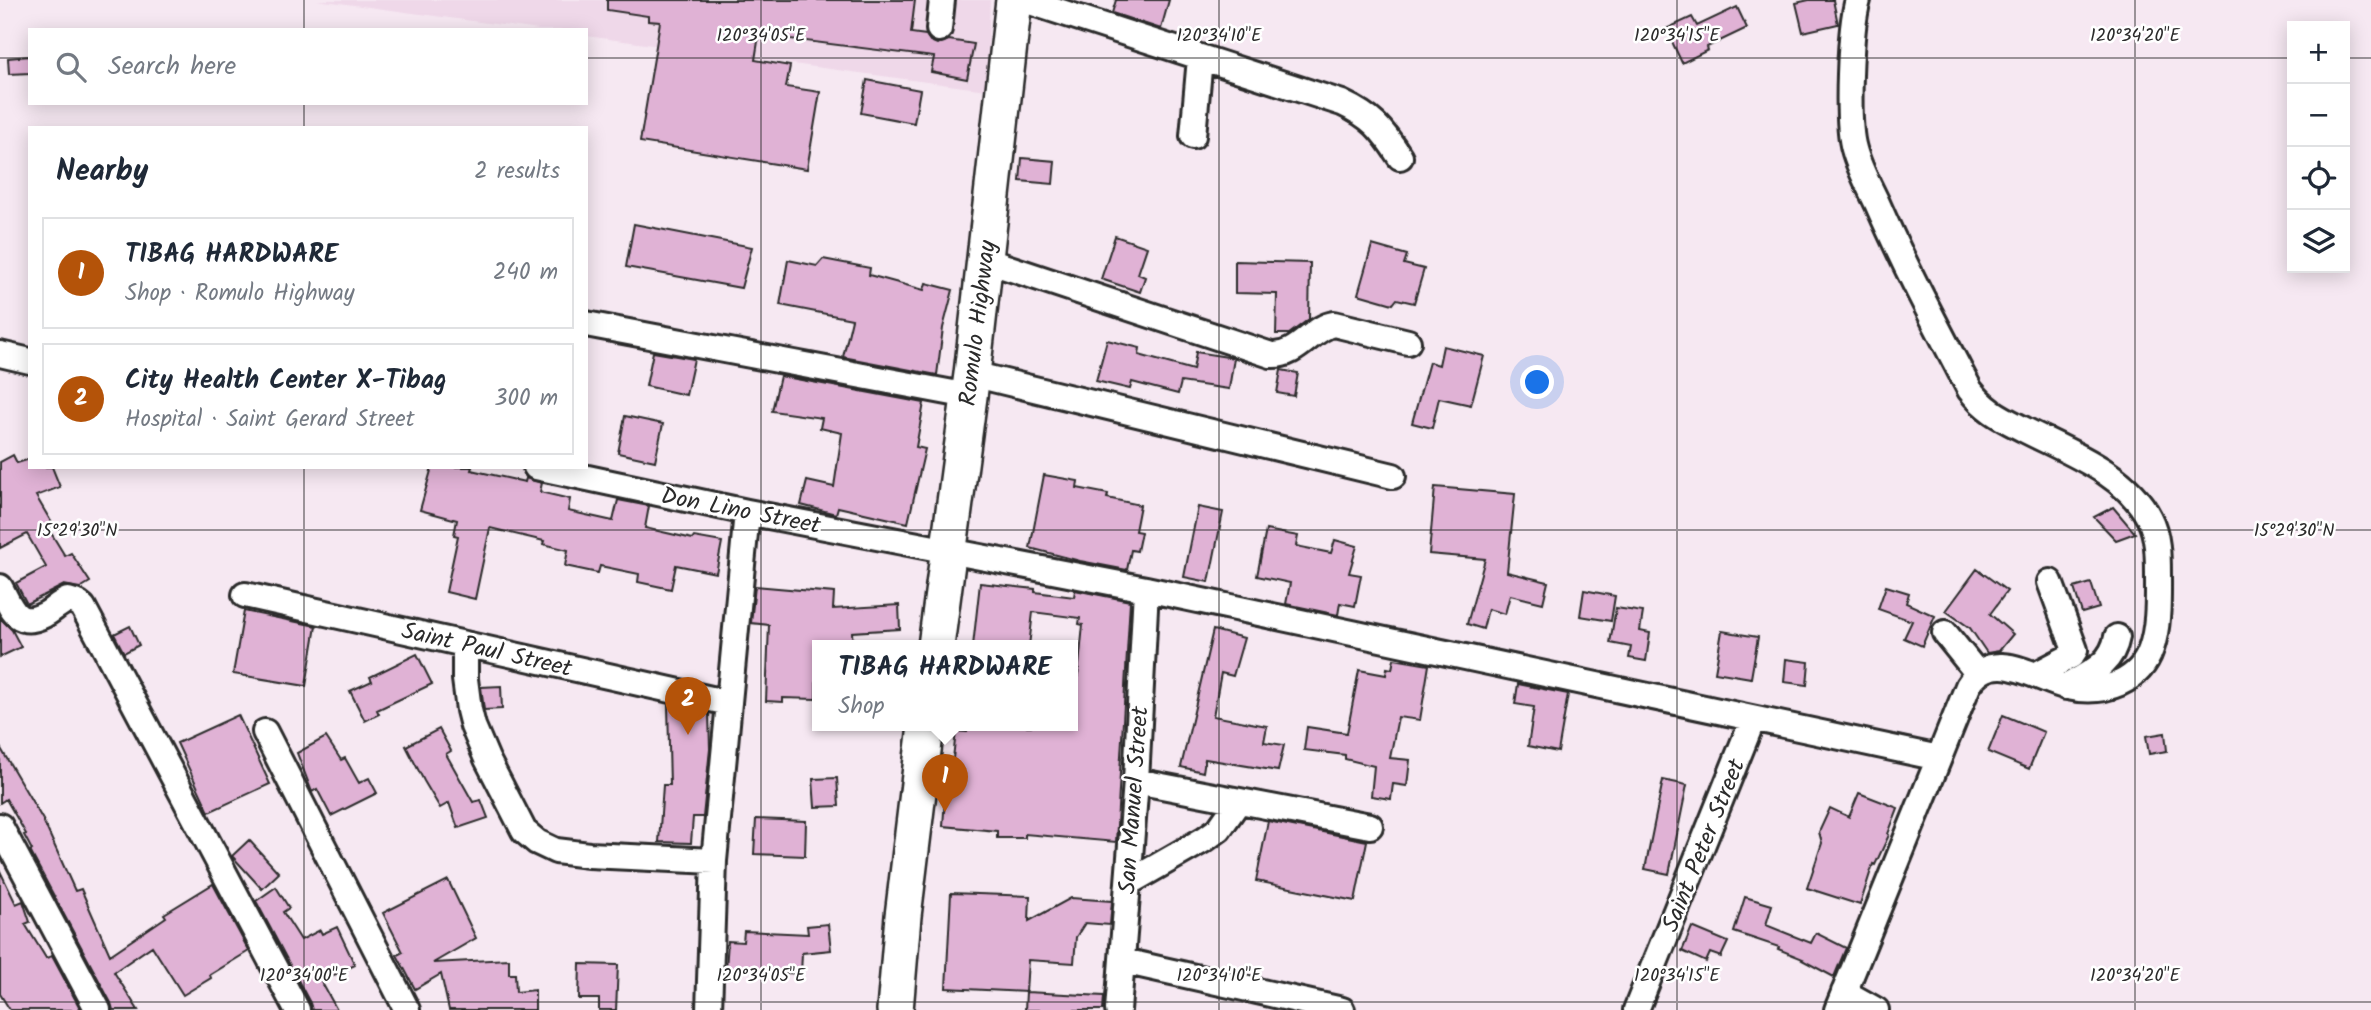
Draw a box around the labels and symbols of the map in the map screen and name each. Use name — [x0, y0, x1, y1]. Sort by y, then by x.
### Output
text: 120°34'05"E — [716, 22, 806, 51]
text: 120°34'10"E — [1176, 22, 1262, 51]
text: 120°34'15"E — [1634, 22, 1720, 51]
text: 120°34'20"E — [2090, 22, 2180, 51]
street label: Romulo Highway — [949, 237, 1008, 408]
your location — [1520, 365, 1554, 399]
street label: Don Lino Street — [658, 477, 825, 546]
text: 15°29'30"N — [37, 517, 117, 546]
text: 15°29'30"N — [2254, 517, 2334, 546]
street label: Saint Paul Street — [398, 612, 576, 689]
pin: 2 — [665, 677, 711, 735]
street label: San Manuel Street — [1108, 704, 1161, 895]
street label: Saint Peter Street — [1652, 752, 1757, 938]
pin: 1 — [922, 754, 968, 812]
text: 120°34'00"E — [260, 962, 349, 991]
text: 120°34'05"E — [716, 962, 806, 991]
text: 120°34'10"E — [1176, 962, 1262, 991]
text: 120°34'15"E — [1634, 962, 1720, 991]
text: 120°34'20"E — [2090, 962, 2180, 991]

